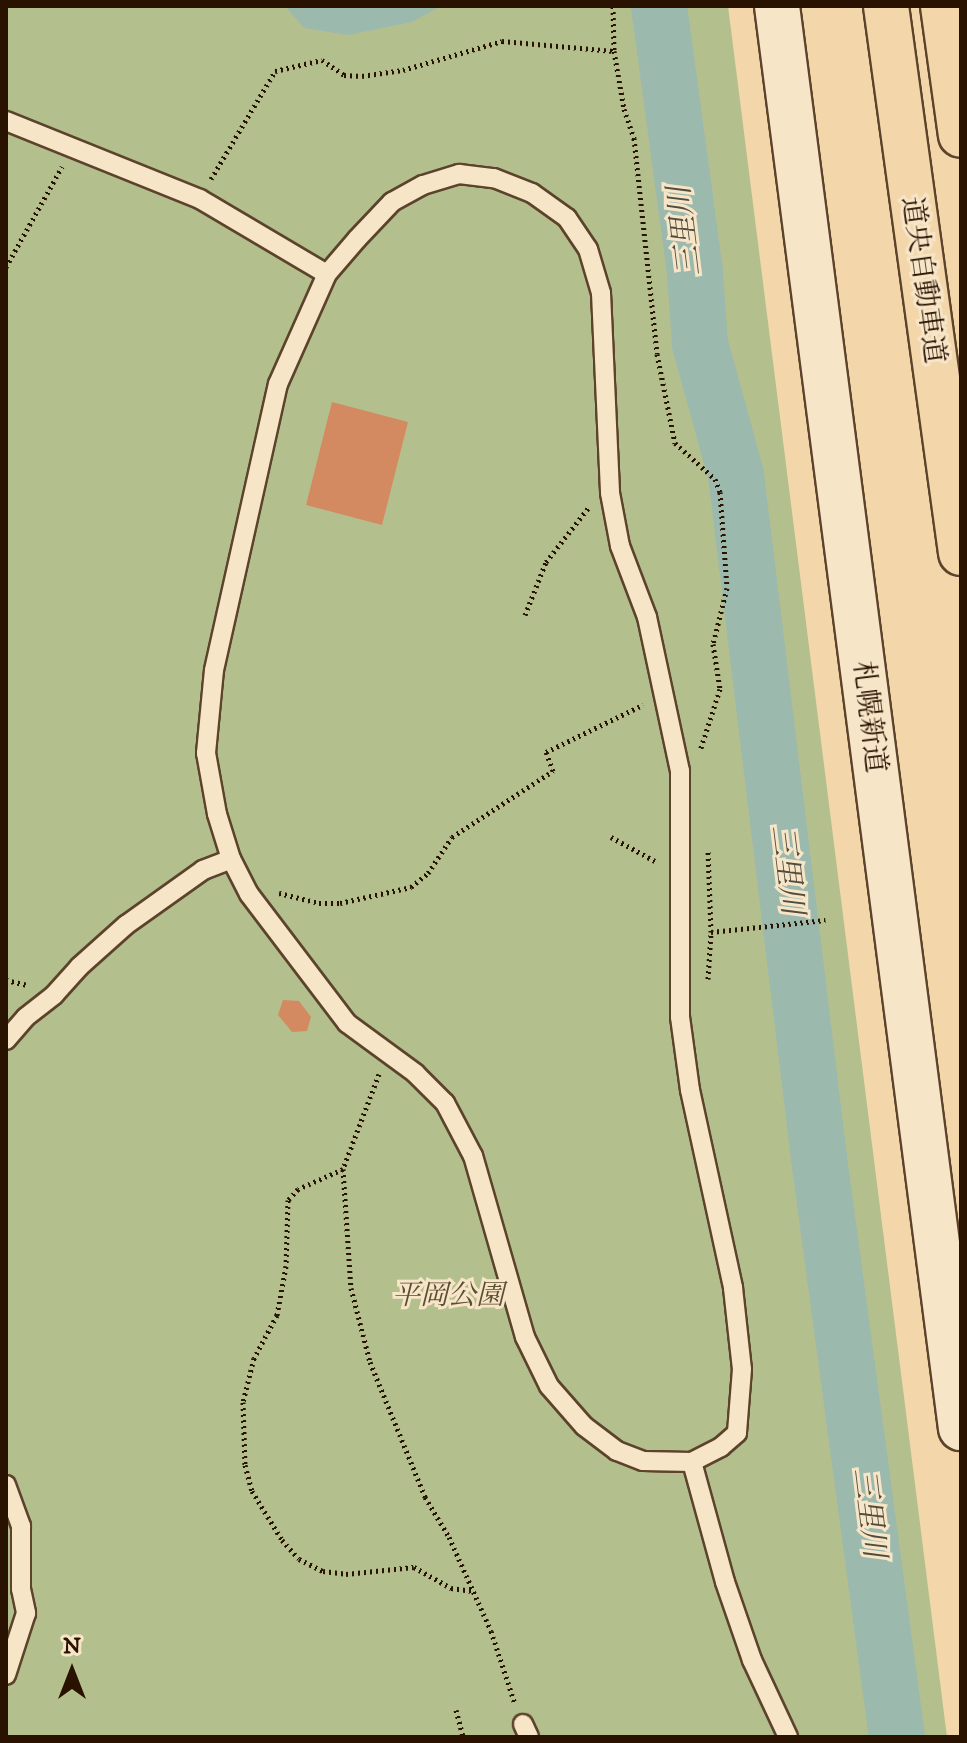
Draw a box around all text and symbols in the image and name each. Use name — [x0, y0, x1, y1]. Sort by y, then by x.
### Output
water label: 三里川 — [663, 184, 709, 278]
street label: 道央自動車道 — [895, 194, 951, 366]
street label: 札幌新道 — [846, 659, 892, 775]
water label: 三里川 — [763, 823, 809, 917]
park label: 平岡公園 — [392, 1279, 504, 1313]
water label: 三里川 — [845, 1466, 891, 1560]
north arrow — [32, 1631, 112, 1711]
text: N — [63, 1633, 81, 1660]

